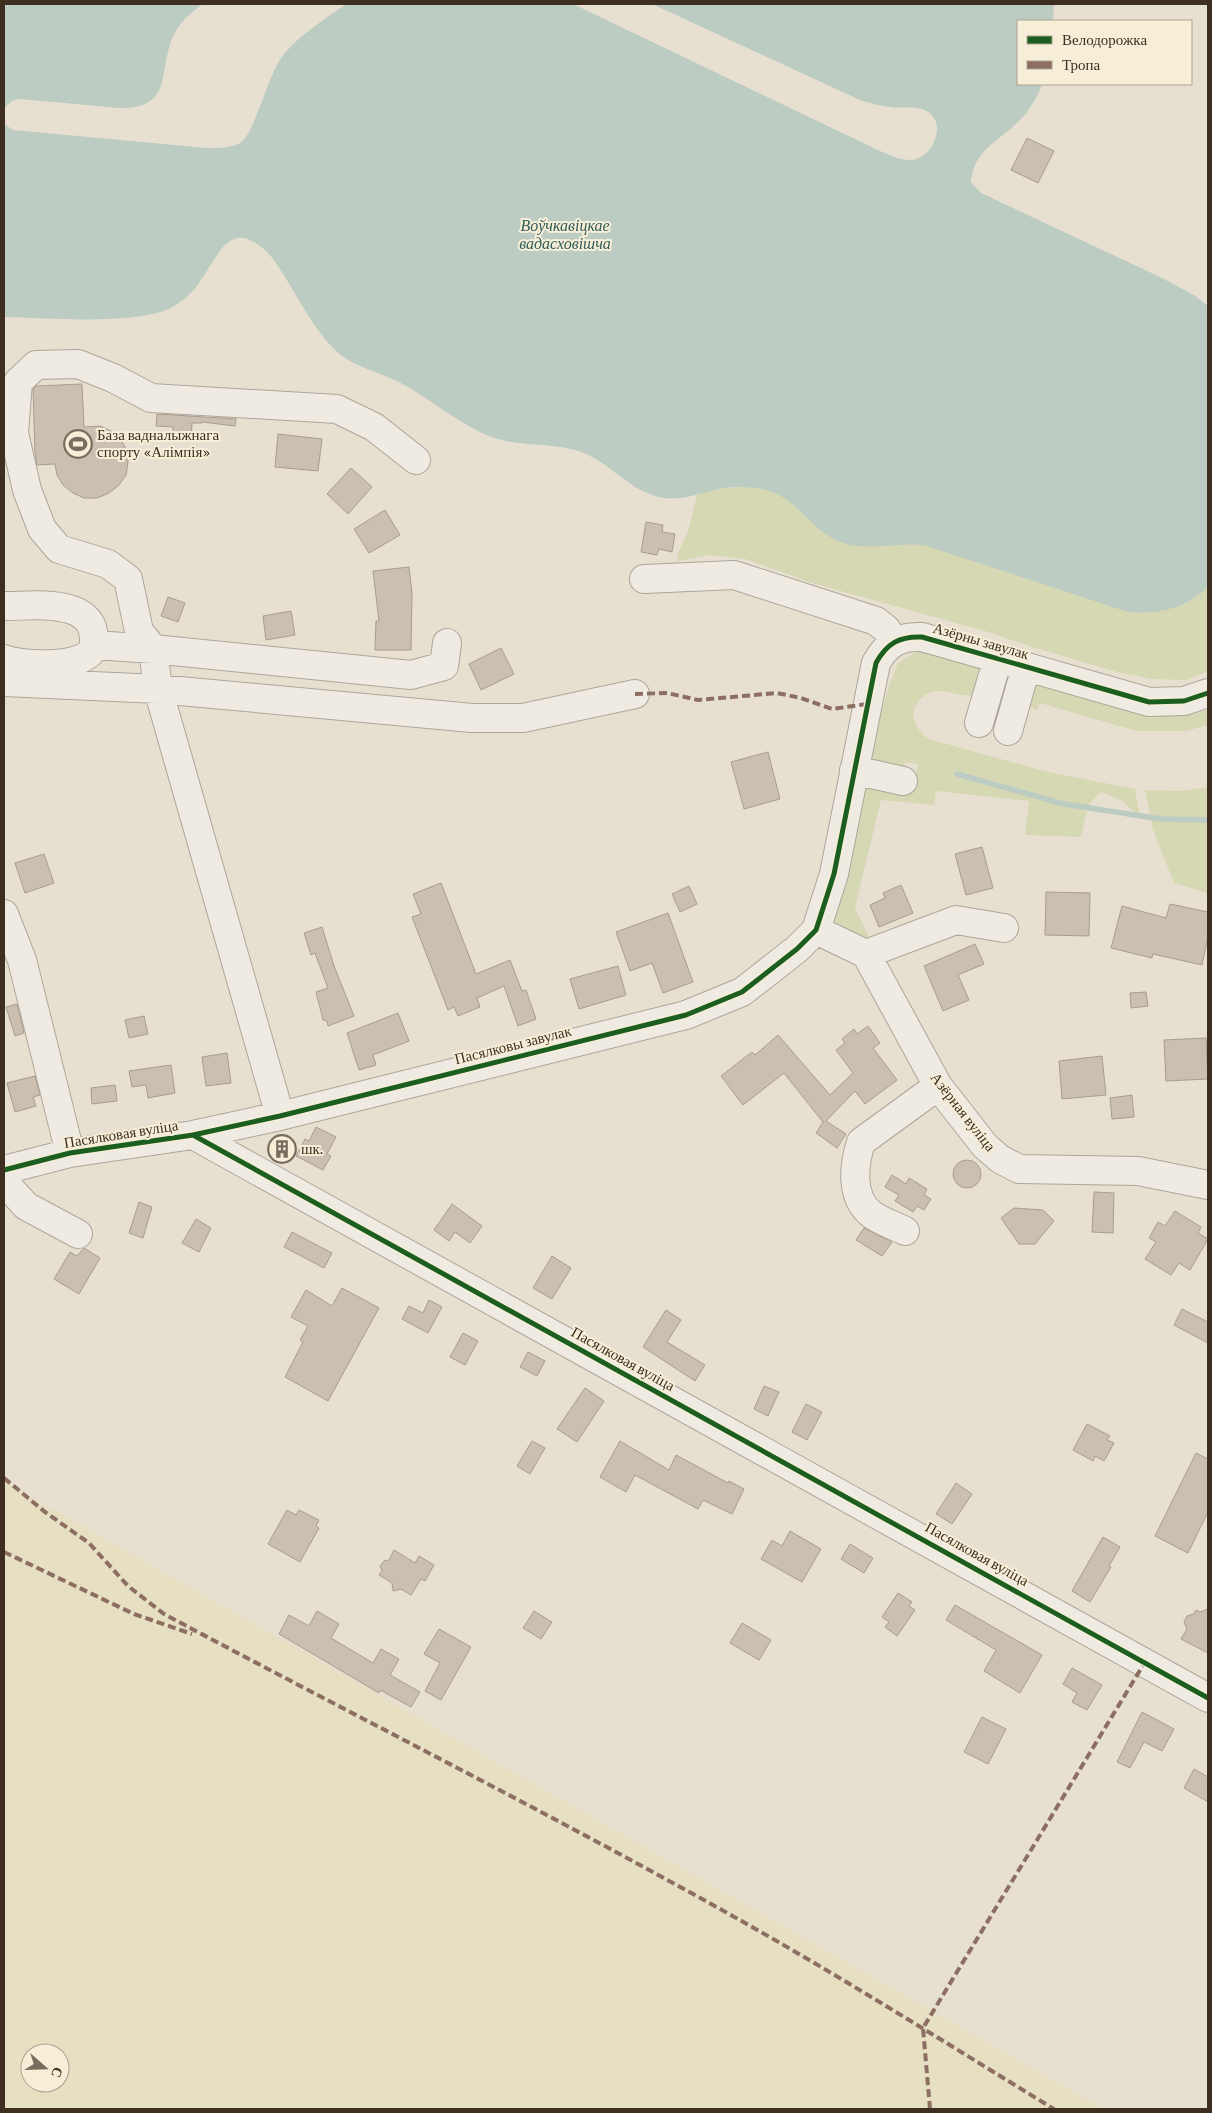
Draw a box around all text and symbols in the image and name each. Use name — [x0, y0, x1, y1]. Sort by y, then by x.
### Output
legend — [1017, 20, 1192, 85]
text: Велодорожка — [1062, 32, 1147, 48]
text: Тропа — [1062, 57, 1101, 73]
water label: Воўчкавіцкае вадасховішча — [519, 217, 611, 252]
place label: База вадналыжнага спорту «Алімпія» — [97, 427, 219, 460]
sports icon: База вадналыжнага спорту «Алімпія» — [63, 429, 93, 459]
street label: Азёрны завулак — [931, 620, 1032, 663]
street label: Пасялковы завулак — [453, 1023, 574, 1067]
street label: Азёрная вуліца — [927, 1070, 999, 1155]
street label: Пасялковая вуліца — [63, 1117, 180, 1151]
building icon: шк. — [267, 1134, 297, 1164]
place label: шк. — [301, 1141, 323, 1157]
street label: Пасялковая вуліца — [569, 1324, 678, 1394]
street label: Пасялковая вуліца — [923, 1519, 1032, 1589]
north arrow — [20, 2043, 70, 2093]
text: С — [48, 2065, 66, 2080]

